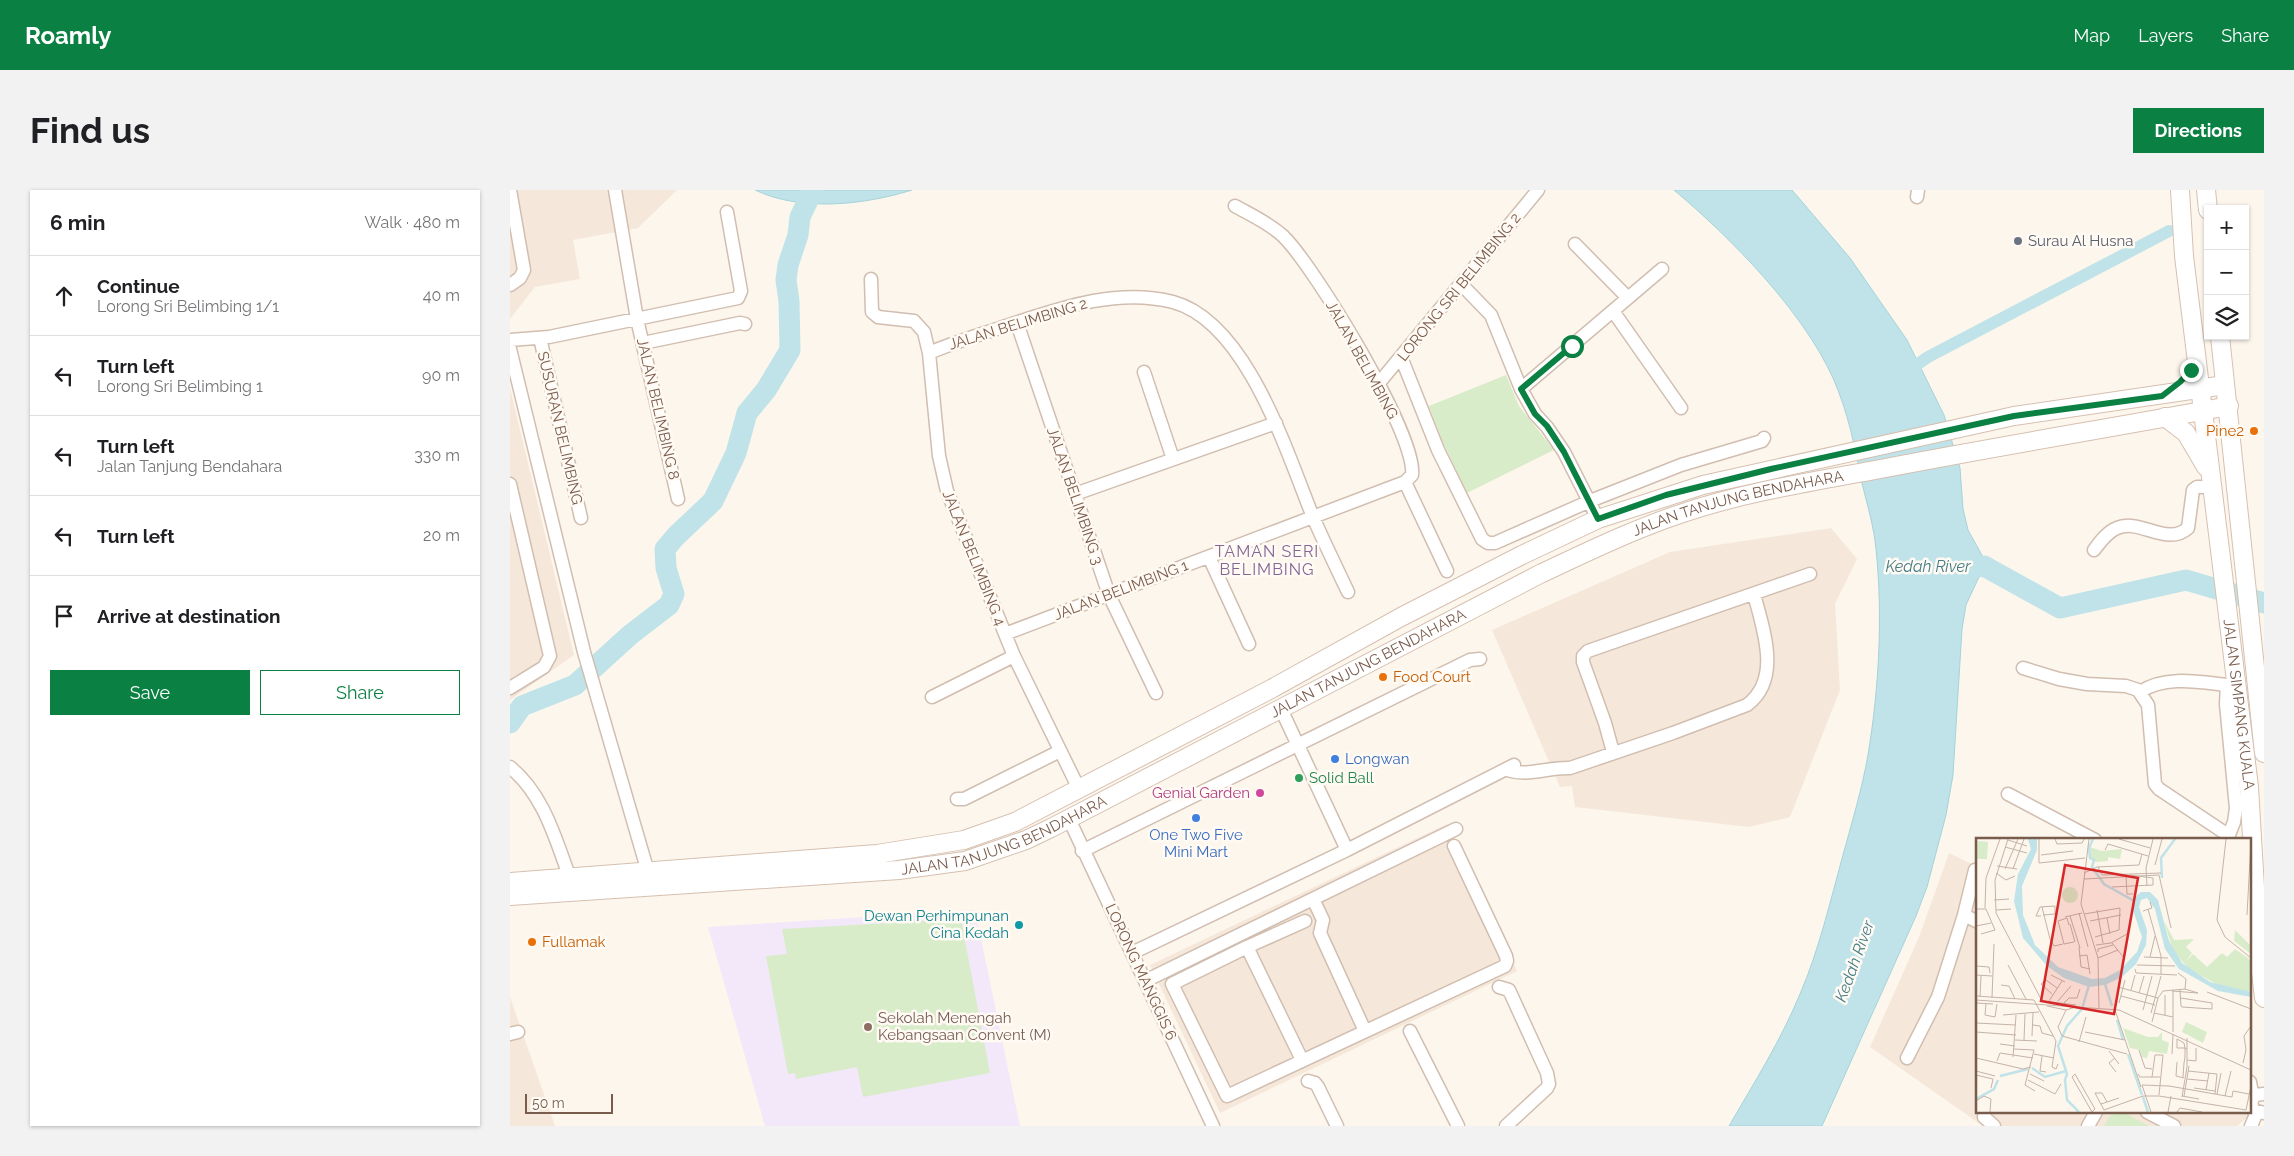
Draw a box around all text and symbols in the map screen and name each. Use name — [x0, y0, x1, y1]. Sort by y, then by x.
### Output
text: Roamly — [25, 21, 111, 50]
text: Map — [2074, 25, 2110, 46]
text: Layers — [2138, 25, 2193, 46]
text: Share — [2221, 25, 2269, 46]
button: Directions — [2133, 108, 2264, 153]
text: Find us — [30, 110, 150, 151]
map controls — [2204, 205, 2249, 340]
button: + — [2204, 205, 2249, 250]
street label: LORONG SRI BELIMBING 2 — [1394, 209, 1525, 365]
text: 6 min — [50, 210, 105, 235]
text: Walk · 480 m — [365, 213, 460, 232]
place label: Surau Al Husna — [2028, 232, 2133, 250]
marker: Surau Al Husna — [2012, 235, 2024, 247]
button: − — [2204, 250, 2249, 295]
text: Continue — [97, 275, 180, 297]
icon: ahead — [50, 282, 78, 310]
text: 40 m — [423, 286, 460, 305]
street label: JALAN BELIMBING 2 — [947, 294, 1090, 354]
button: layers — [2204, 295, 2249, 340]
text: Lorong Sri Belimbing 1/1 — [97, 297, 279, 316]
street label: JALAN BELIMBING — [1322, 298, 1402, 422]
route start — [1561, 335, 1584, 358]
street label: JALAN BELIMBING 8 — [633, 336, 683, 482]
street label: SUSURAN BELIMBING — [534, 350, 586, 506]
text: Turn left — [97, 355, 174, 377]
route end — [2180, 359, 2203, 382]
icon: left — [50, 362, 78, 390]
text: 90 m — [422, 366, 460, 385]
text: Lorong Sri Belimbing 1 — [97, 377, 263, 396]
place label: Pine2 — [2206, 422, 2244, 440]
street label: JALAN BELIMBING 3 — [1043, 425, 1107, 567]
marker: Pine2 — [2248, 425, 2260, 437]
text: Turn left — [97, 435, 174, 457]
icon: left — [50, 442, 78, 470]
text: 330 m — [414, 446, 460, 465]
text: Jalan Tanjung Bendahara — [97, 457, 282, 476]
street label: JALAN TANJUNG BENDAHARA — [1630, 467, 1845, 540]
street label: JALAN BELIMBING 4 — [939, 488, 1009, 628]
icon: left — [50, 522, 78, 550]
text: Turn left — [97, 525, 174, 547]
text: 20 m — [423, 526, 460, 545]
district label: TAMAN SERI BELIMBING — [1215, 542, 1319, 579]
street label: JALAN BELIMBING 1 — [1051, 556, 1191, 624]
water label: Kedah River — [1885, 557, 1971, 576]
icon: arrive — [50, 602, 78, 630]
text: Arrive at destination — [97, 605, 281, 627]
street label: JALAN TANJUNG BENDAHARA — [1267, 605, 1469, 722]
street label: JALAN SIMPANG KUALA — [2220, 618, 2258, 791]
place label: Food Court — [1393, 668, 1471, 686]
button: Save — [50, 670, 250, 715]
button: Share — [260, 670, 460, 715]
marker: Food Court — [1377, 671, 1389, 683]
place label: Longwan — [1345, 750, 1409, 768]
marker: Longwan — [1329, 753, 1341, 765]
place label: Solid Ball — [1309, 769, 1375, 787]
marker: Solid Ball — [1293, 772, 1305, 784]
place label: Genial Garden — [1152, 784, 1250, 802]
marker: Genial Garden — [1254, 787, 1266, 799]
street label: JALAN TANJUNG BENDAHARA — [900, 792, 1109, 879]
marker: One Two Five Mini Mart — [1190, 812, 1202, 824]
place label: One Two Five Mini Mart — [1149, 826, 1243, 861]
inset map — [1976, 838, 2252, 1114]
street label: LORONG MANGGIS 6 — [1101, 901, 1181, 1043]
place label: Dewan Perhimpunan Cina Kedah — [864, 907, 1009, 942]
water label: Kedah River — [1831, 917, 1878, 1004]
marker: Dewan Perhimpunan Cina Kedah — [1013, 919, 1025, 931]
place label: Fullamak — [542, 933, 606, 951]
marker: Fullamak — [526, 936, 538, 948]
place label: Sekolah Menengah Kebangsaan Convent (M) — [878, 1009, 1051, 1044]
marker: Sekolah Menengah Kebangsaan Convent (M) — [862, 1021, 874, 1033]
scale bar — [525, 1091, 612, 1114]
text: 50 m — [532, 1095, 565, 1111]

